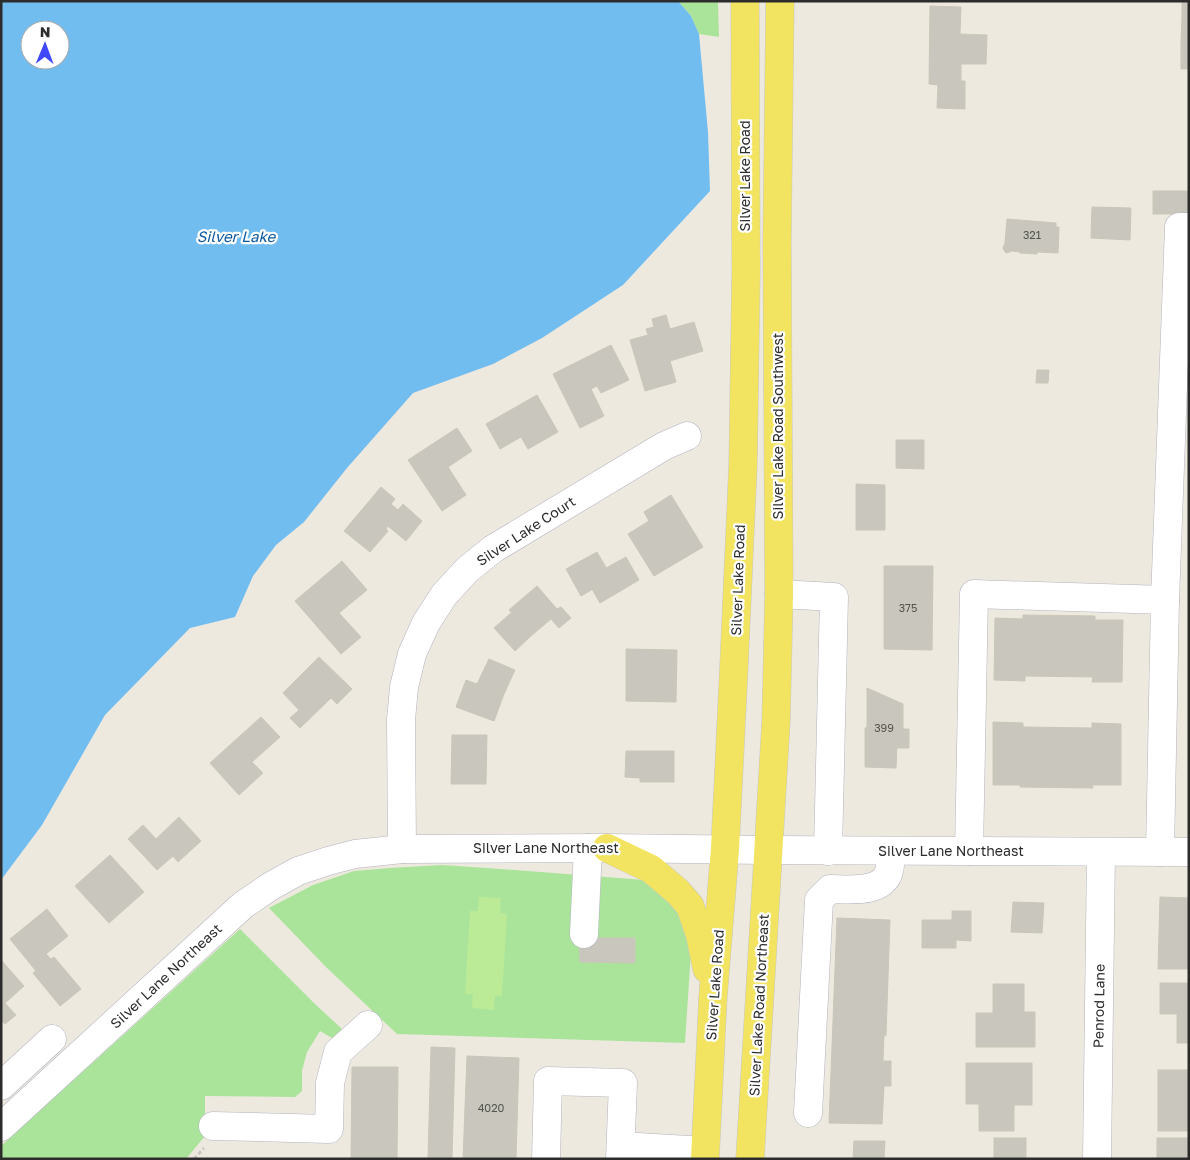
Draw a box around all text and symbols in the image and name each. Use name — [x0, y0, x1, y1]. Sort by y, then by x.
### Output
north arrow — [20, 20, 70, 70]
text: N — [40, 23, 51, 40]
street label: Silver Lake Road — [736, 120, 753, 232]
water label: Silver Lake — [197, 227, 277, 245]
house number: 321 — [1023, 228, 1041, 241]
street label: Silver Lake Road Southwest — [769, 333, 786, 519]
street label: Silver Lake Court — [473, 492, 578, 569]
street label: Silver Lake Road — [727, 524, 748, 636]
house number: 375 — [899, 601, 917, 614]
house number: 399 — [874, 721, 894, 734]
street label: Silver Lane Northeast — [473, 839, 619, 856]
street label: Silver Lane Northeast — [878, 842, 1024, 859]
street label: Silver Lake Road Northeast — [745, 913, 772, 1097]
street label: Silver Lane Northeast — [107, 920, 225, 1032]
street label: Silver Lake Road — [702, 929, 727, 1041]
street label: Penrod Lane — [1089, 964, 1108, 1048]
house number: 4020 — [478, 1101, 505, 1114]

